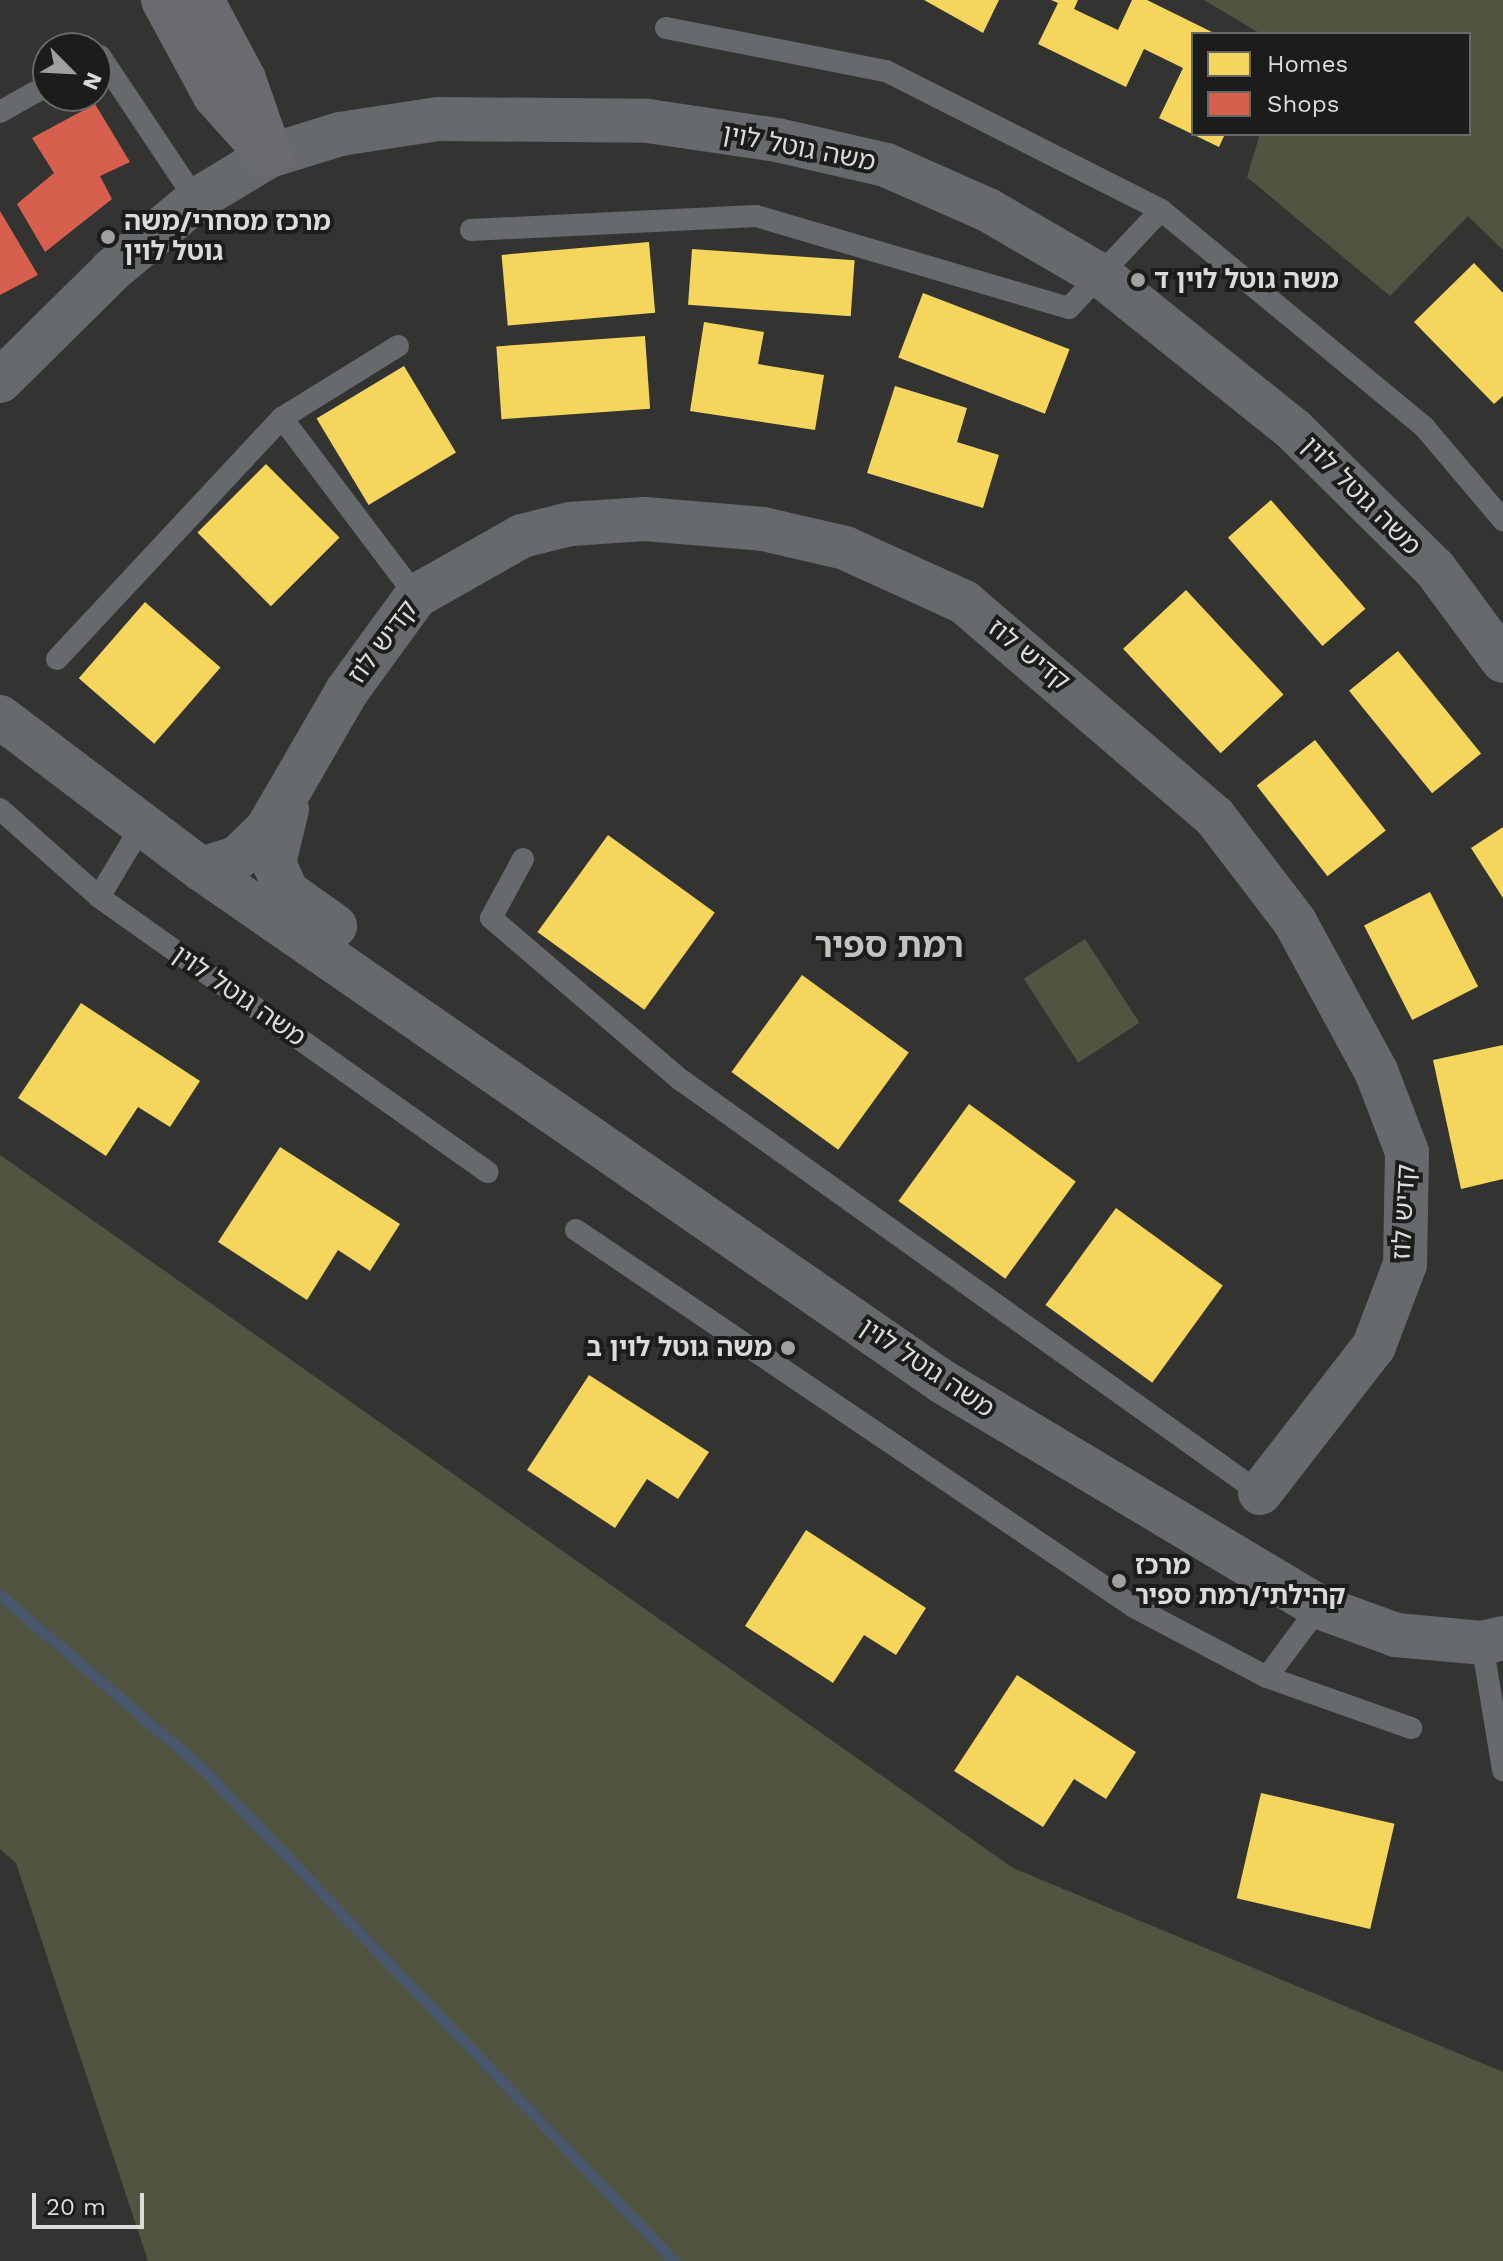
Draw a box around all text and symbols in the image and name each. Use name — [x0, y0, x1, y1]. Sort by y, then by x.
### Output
north arrow — [32, 32, 112, 112]
legend — [1191, 32, 1471, 136]
text: Homes — [1267, 50, 1348, 78]
text: N — [78, 69, 107, 94]
text: Shops — [1267, 90, 1339, 118]
street label: משה גוטל לוין — [720, 118, 878, 178]
place label: מרכז מסחרי/משה גוטל לוין — [124, 206, 331, 268]
marker: מרכז מסחרי/משה גוטל לוין — [99, 228, 117, 246]
place label: משה גוטל לוין ד — [1154, 264, 1339, 296]
marker: משה גוטל לוין ד — [1129, 271, 1147, 289]
street label: משה גוטל לוין — [1295, 430, 1427, 562]
street label: קדיש לוז — [342, 594, 424, 690]
street label: קדיש לוז — [982, 613, 1076, 697]
district label: רמת ספיר — [814, 926, 964, 966]
street label: משה גוטל לוין — [167, 939, 311, 1053]
street label: קדיש לוז — [1386, 1163, 1422, 1261]
street label: משה גוטל לוין — [854, 1312, 1000, 1424]
place label: משה גוטל לוין ב — [587, 1332, 772, 1364]
marker: משה גוטל לוין ב — [779, 1339, 797, 1357]
place label: מרכז קהילתי/רמת ספיר — [1135, 1550, 1345, 1612]
marker: מרכז קהילתי/רמת ספיר — [1110, 1572, 1128, 1590]
scale bar — [36, 2177, 148, 2227]
text: 20 m — [46, 2193, 106, 2221]

